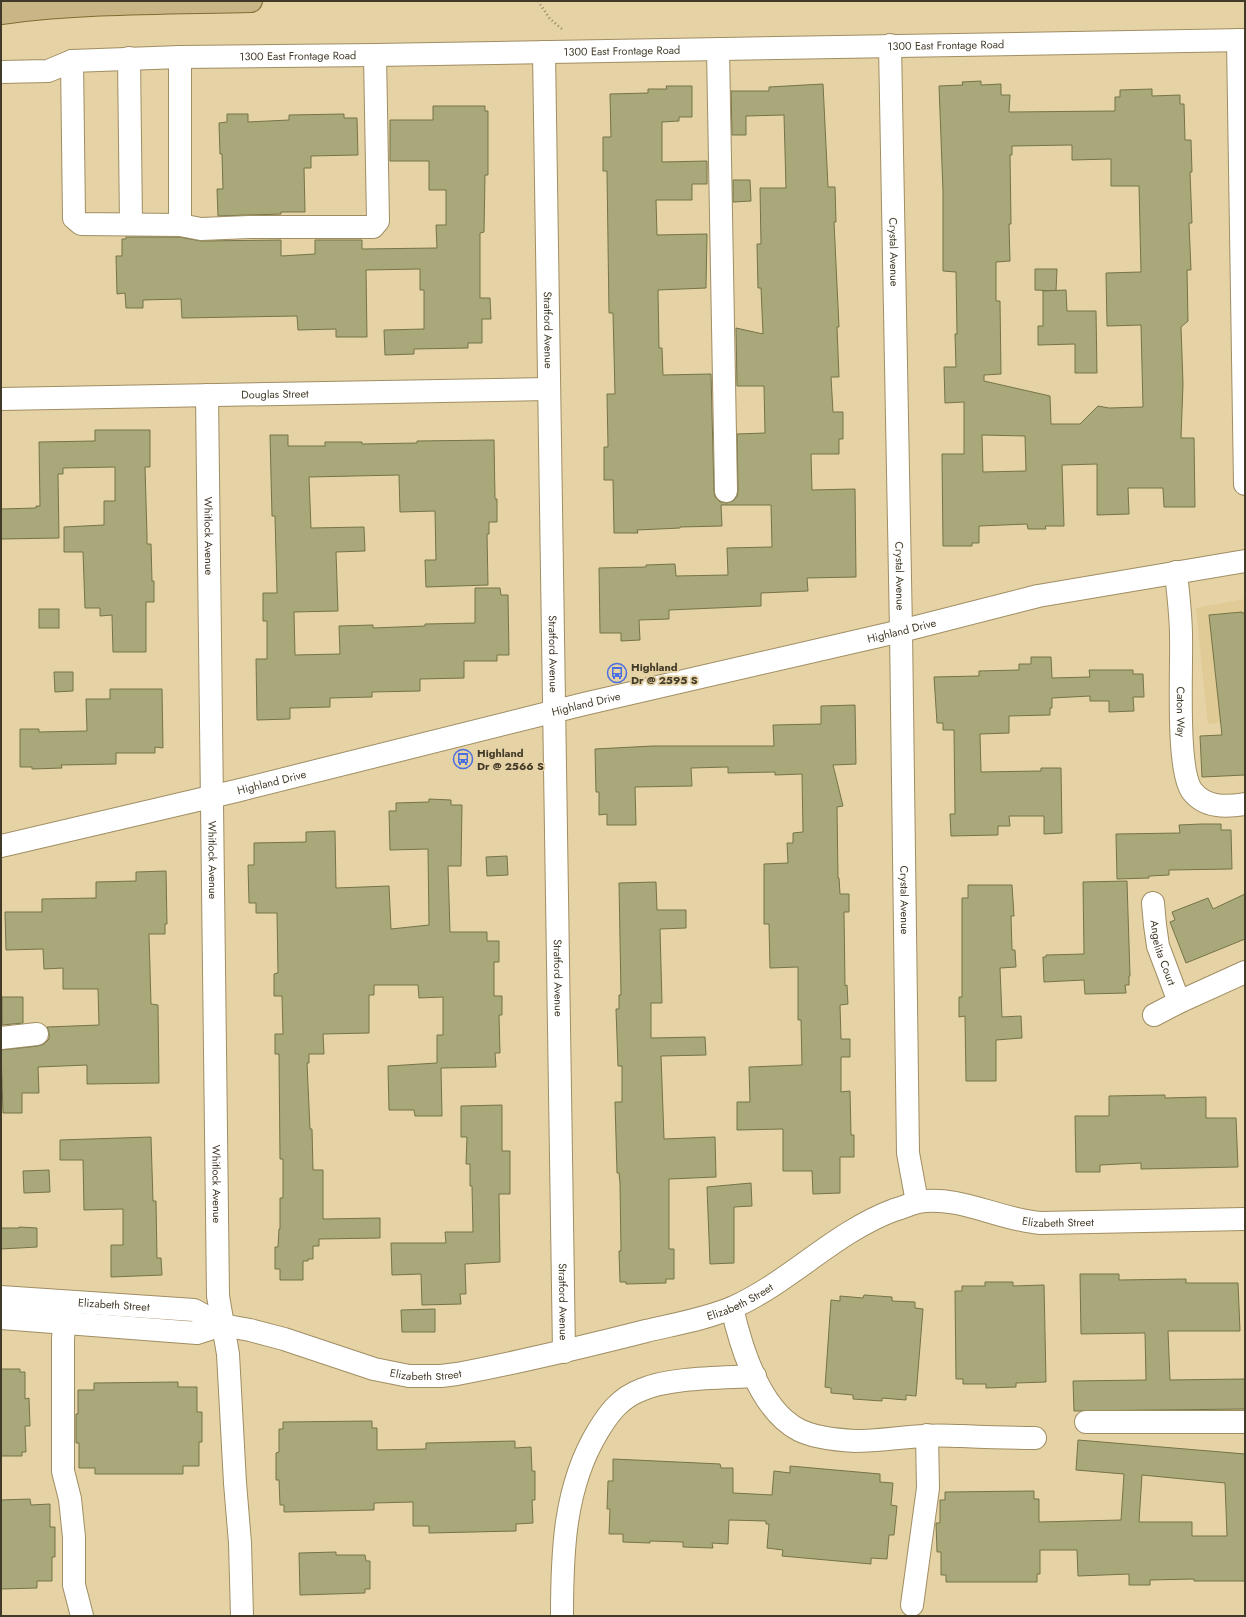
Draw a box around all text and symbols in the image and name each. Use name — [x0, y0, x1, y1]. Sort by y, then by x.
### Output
street label: 1300 East Frontage Road — [887, 36, 1004, 54]
street label: 1300 East Frontage Road — [563, 42, 680, 60]
street label: 1300 East Frontage Road — [239, 47, 356, 64]
street label: Crystal Avenue — [885, 217, 903, 287]
street label: Stratford Avenue — [540, 291, 557, 369]
street label: Douglas Street — [241, 385, 309, 403]
street label: Whitlock Avenue — [200, 497, 217, 576]
street label: Crystal Avenue — [891, 541, 909, 611]
street label: Highland Drive — [865, 614, 938, 647]
street label: Stratford Avenue — [545, 615, 562, 693]
place label: Highland Dr @ 2595 S — [631, 659, 698, 688]
bus stop icon: Highland Dr @ 2595 S — [606, 662, 628, 684]
street label: Caton Way — [1173, 686, 1190, 738]
street label: Highland Drive — [550, 688, 622, 720]
place label: Highland Dr @ 2566 S — [477, 745, 544, 774]
bus stop icon: Highland Dr @ 2566 S — [452, 748, 474, 770]
street label: Highland Drive — [235, 766, 308, 798]
street label: Whitlock Avenue — [204, 821, 221, 900]
street label: Crystal Avenue — [896, 865, 913, 935]
street label: Angelita Court — [1147, 919, 1180, 988]
street label: Stratford Avenue — [550, 939, 567, 1017]
street label: Whitlock Avenue — [208, 1145, 225, 1224]
street label: Elizabeth Street — [1021, 1212, 1094, 1231]
street label: Stratford Avenue — [555, 1263, 572, 1341]
street label: Elizabeth Street — [705, 1279, 776, 1324]
street label: Elizabeth Street — [77, 1294, 150, 1315]
street label: Elizabeth Street — [389, 1364, 463, 1384]

